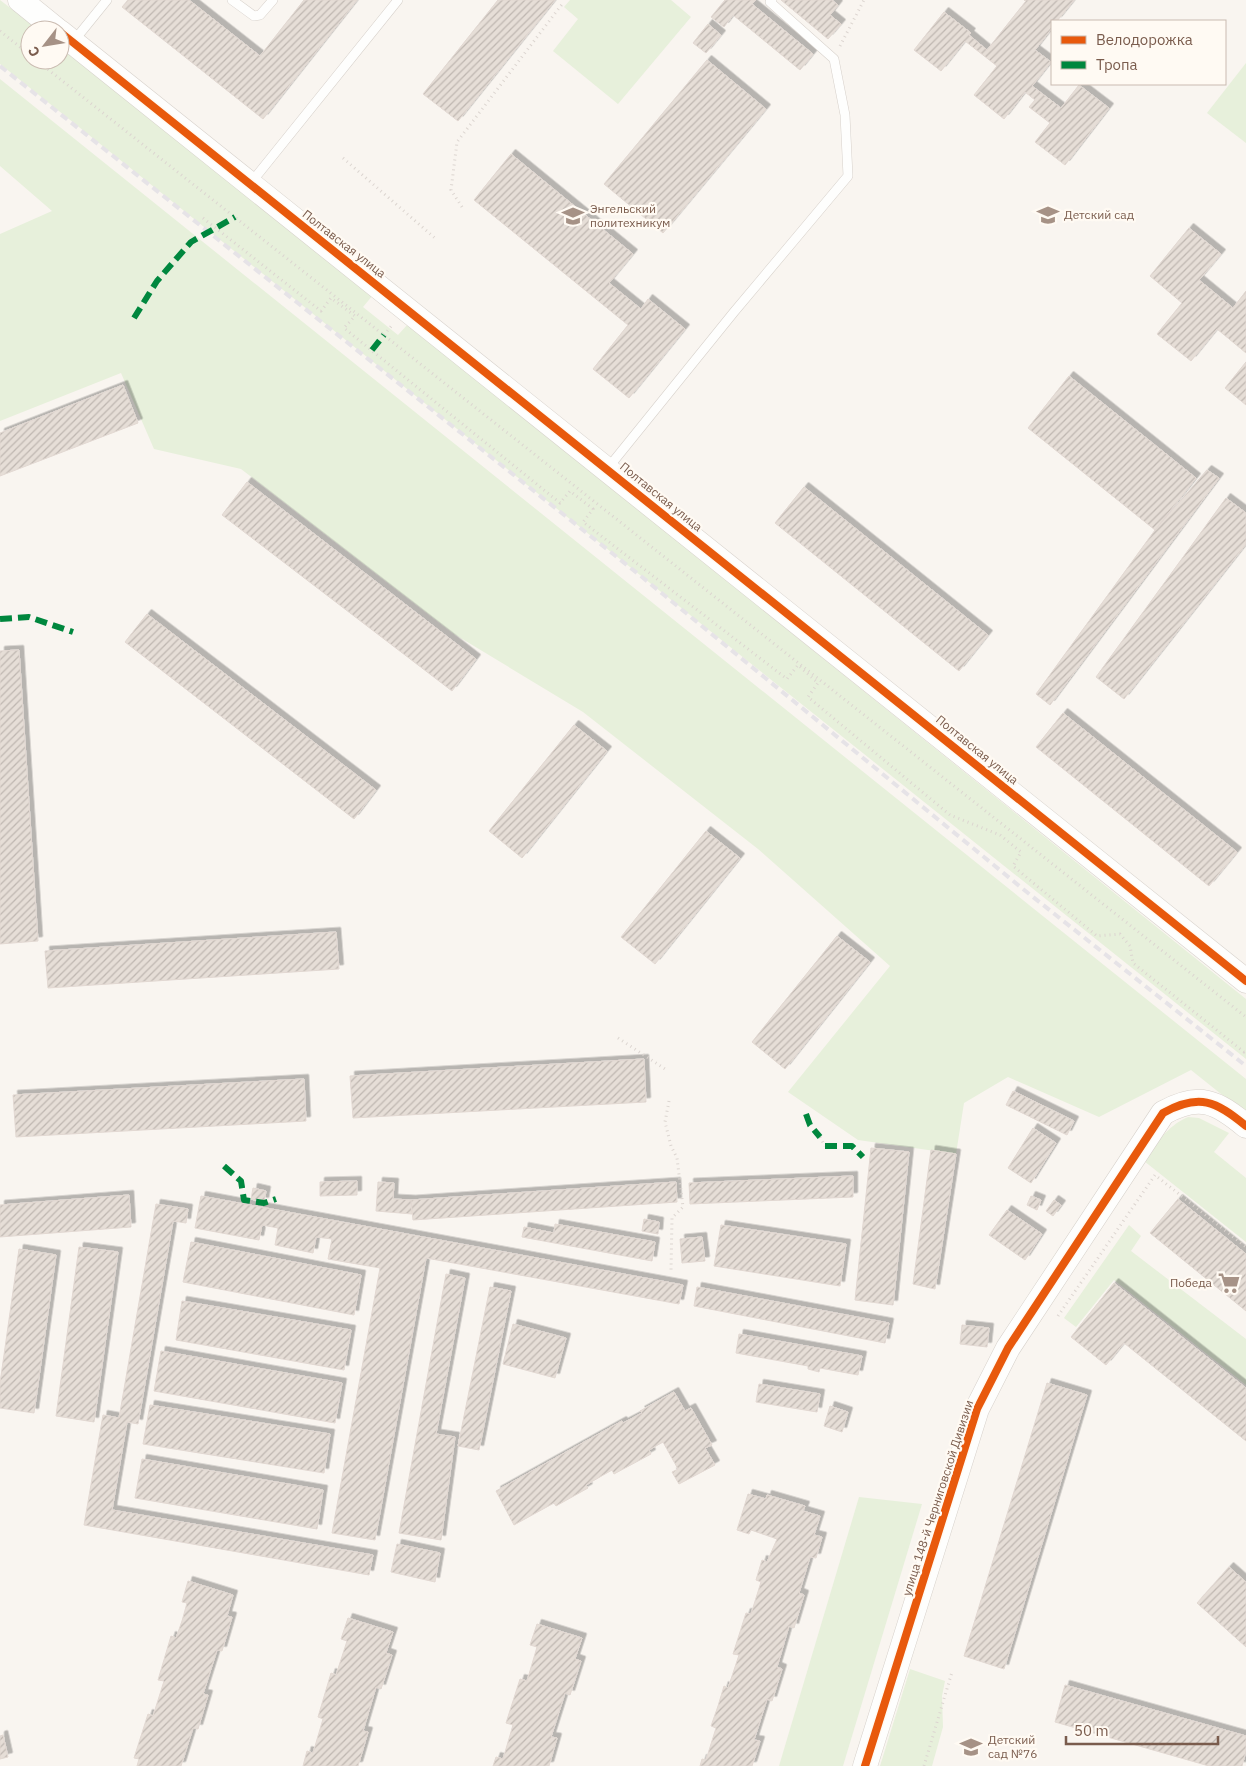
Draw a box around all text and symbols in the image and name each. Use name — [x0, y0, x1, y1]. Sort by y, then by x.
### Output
north arrow — [20, 20, 70, 70]
legend — [1051, 20, 1226, 85]
text: Велодорожка — [1096, 30, 1193, 49]
text: С — [24, 43, 44, 60]
text: Тропа — [1096, 55, 1138, 74]
place label: Энгельский политехникум — [590, 201, 670, 230]
school or university icon: Детский сад — [1035, 202, 1061, 228]
school or university icon: Энгельский политехникум — [560, 203, 586, 229]
street label: Полтавская улица — [300, 206, 390, 281]
place label: Детский сад — [1064, 207, 1134, 222]
street label: Полтавская улица — [617, 459, 706, 535]
street label: Полтавская улица — [933, 712, 1022, 788]
supermarket icon: Победа — [1216, 1270, 1242, 1296]
place label: Победа — [1170, 1275, 1213, 1290]
street label: улица 148-й Черниговской Дивизии — [899, 1398, 976, 1598]
scale bar — [1066, 1714, 1218, 1746]
text: 50 m — [1074, 1721, 1109, 1740]
place label: Детский сад №76 — [988, 1732, 1037, 1761]
school or university icon: Детский сад №76 — [958, 1734, 984, 1760]

